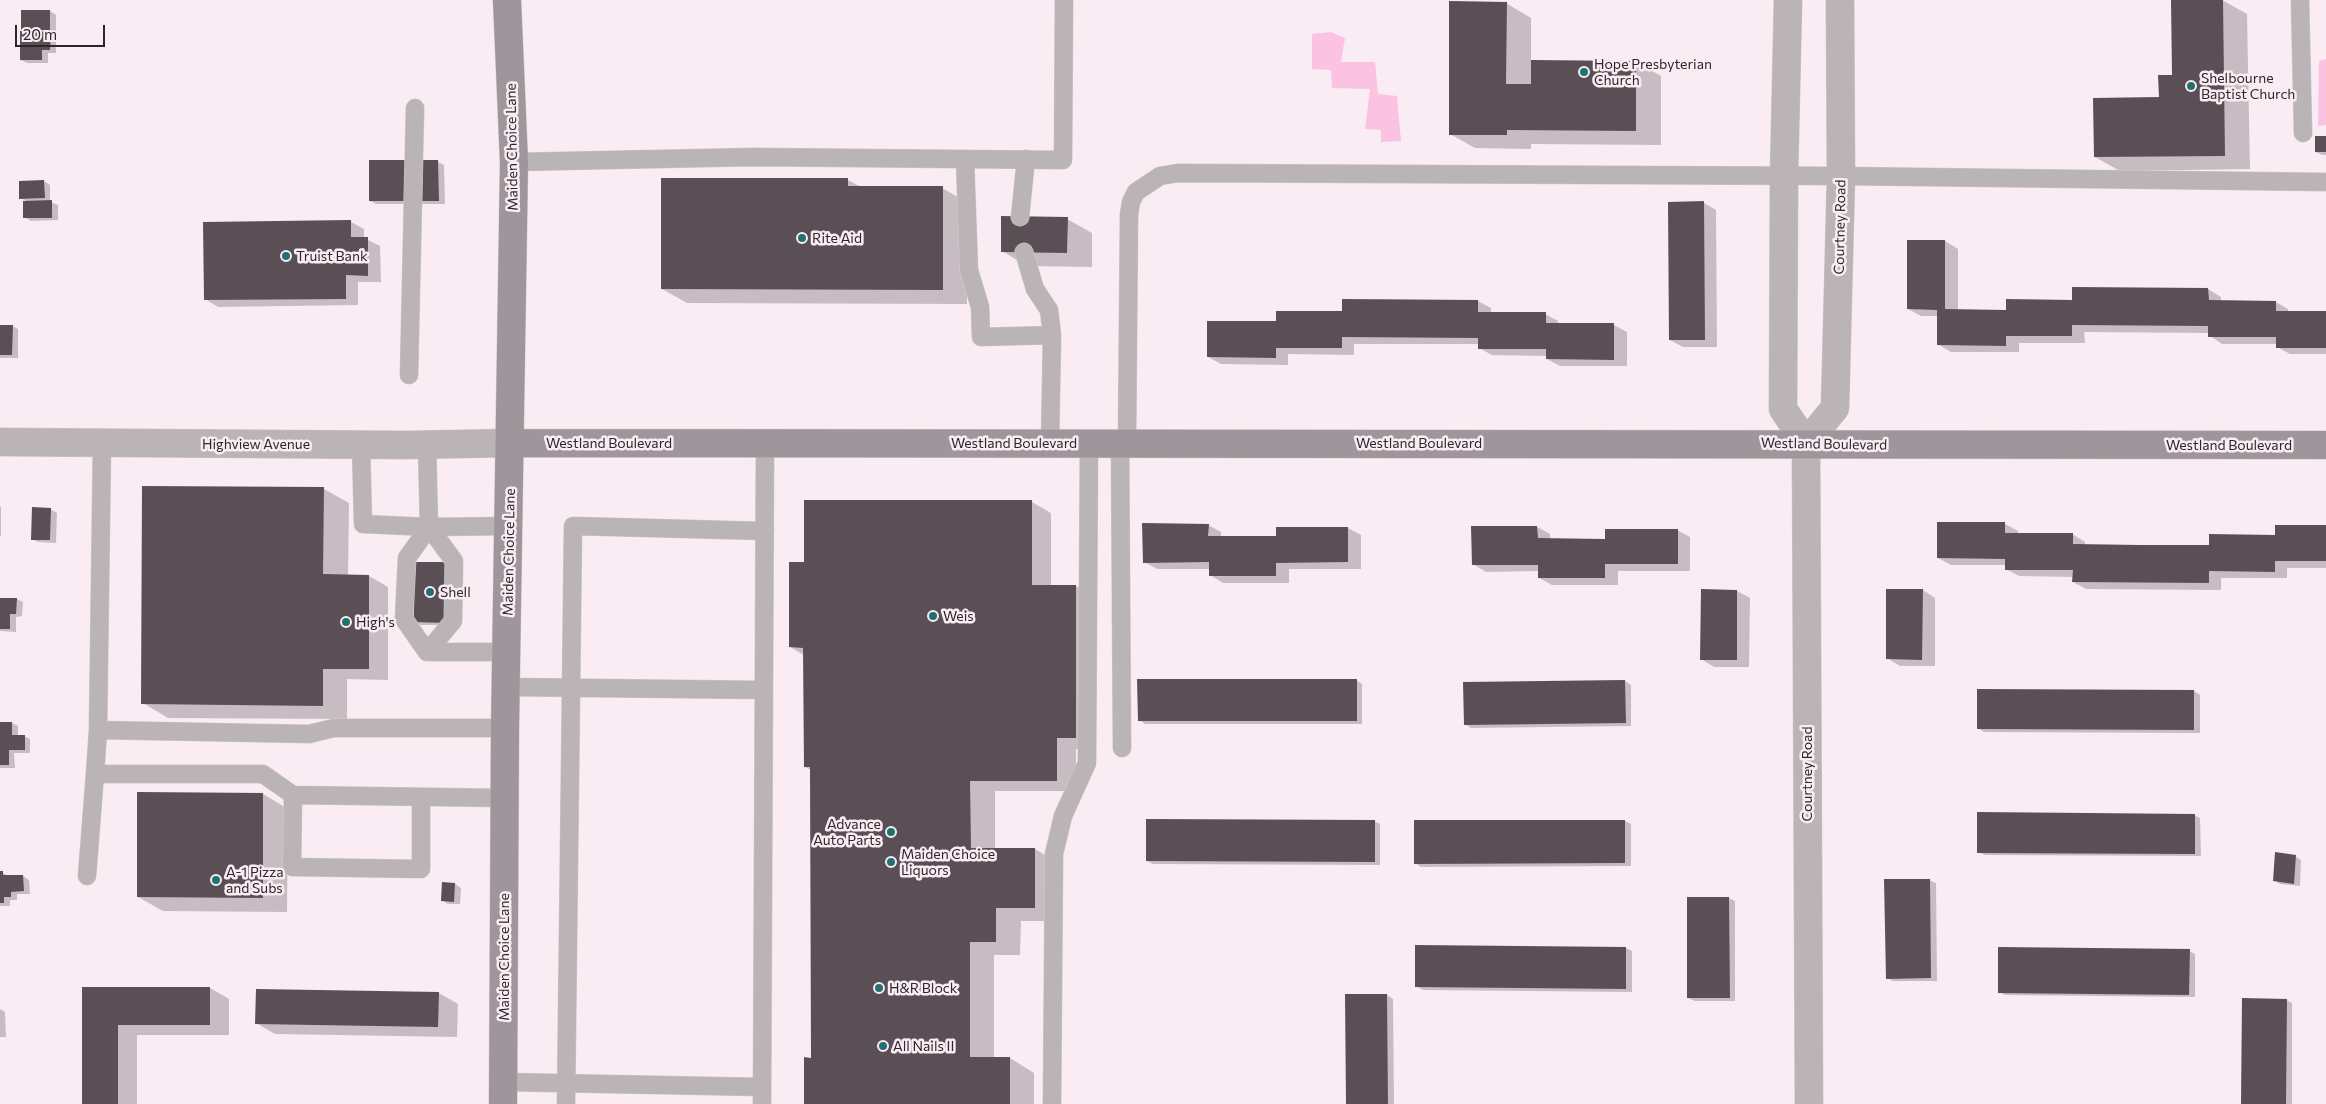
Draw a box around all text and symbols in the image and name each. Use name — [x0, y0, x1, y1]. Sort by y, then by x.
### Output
scale bar — [18, 15, 108, 47]
text: 20 m — [23, 25, 57, 43]
place label: Hope Presbyterian Church — [1594, 56, 1712, 88]
marker: Hope Presbyterian Church — [1578, 66, 1590, 78]
place label: Shelbourne Baptist Church — [2201, 70, 2295, 102]
marker: Shelbourne Baptist Church — [2185, 80, 2197, 92]
street label: Maiden Choice Lane — [502, 83, 522, 211]
street label: Courtney Road — [1831, 179, 1849, 275]
place label: Rite Aid — [812, 230, 862, 246]
marker: Rite Aid — [796, 232, 808, 244]
place label: Truist Bank — [296, 248, 368, 264]
marker: Truist Bank — [280, 250, 292, 262]
street label: Westland Boulevard — [1761, 434, 1887, 454]
street label: Westland Boulevard — [546, 435, 672, 451]
street label: Westland Boulevard — [951, 435, 1077, 451]
street label: Westland Boulevard — [1356, 435, 1482, 451]
street label: Highview Avenue — [202, 436, 310, 452]
street label: Westland Boulevard — [2166, 437, 2292, 453]
street label: Maiden Choice Lane — [499, 488, 519, 616]
place label: Shell — [440, 584, 471, 600]
marker: Shell — [424, 586, 436, 598]
place label: Weis — [943, 608, 974, 624]
marker: Weis — [927, 610, 939, 622]
place label: High's — [356, 614, 395, 630]
marker: High's — [340, 616, 352, 628]
street label: Courtney Road — [1799, 727, 1815, 821]
place label: Advance Auto Parts — [813, 816, 881, 849]
marker: Advance Auto Parts — [885, 826, 897, 838]
place label: Maiden Choice Liquors — [901, 846, 995, 879]
marker: Maiden Choice Liquors — [885, 856, 897, 868]
place label: A-1 Pizza and Subs — [226, 864, 284, 896]
marker: A-1 Pizza and Subs — [210, 874, 222, 886]
street label: Maiden Choice Lane — [496, 893, 512, 1021]
place label: H&R Block — [889, 980, 957, 996]
marker: H&R Block — [873, 982, 885, 994]
place label: All Nails II — [893, 1038, 954, 1054]
marker: All Nails II — [877, 1040, 889, 1052]

